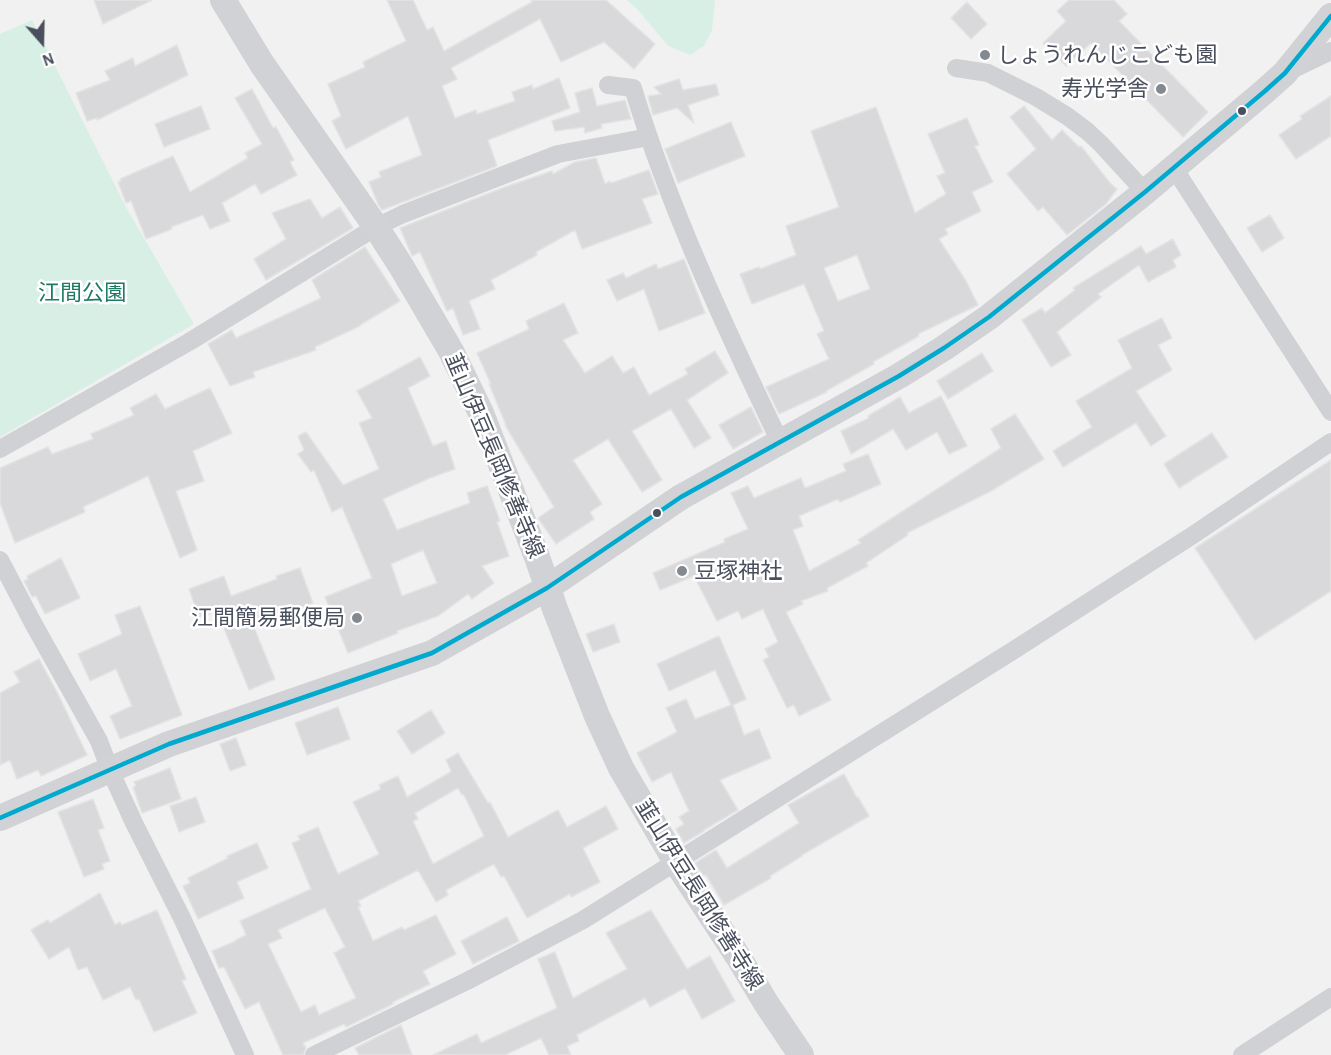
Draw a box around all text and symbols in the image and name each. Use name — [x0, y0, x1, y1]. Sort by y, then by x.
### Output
north arrow — [12, 12, 72, 72]
place label: しょうれんじこども園 — [997, 42, 1217, 68]
marker: しょうれんじこども園 — [978, 48, 992, 62]
text: N — [40, 49, 56, 68]
place label: 寿光学舎 — [1061, 76, 1149, 102]
marker: 寿光学舎 — [1154, 82, 1168, 96]
unlabelled marker — [1236, 105, 1248, 117]
park label: 江間公園 — [38, 280, 126, 306]
street label: 韮山伊豆長岡修善寺線 — [439, 350, 549, 562]
unlabelled marker — [651, 507, 663, 519]
place label: 豆塚神社 — [694, 558, 782, 584]
marker: 豆塚神社 — [675, 564, 689, 578]
place label: 江間簡易郵便局 — [191, 605, 345, 631]
marker: 江間簡易郵便局 — [350, 611, 364, 625]
street label: 韮山伊豆長岡修善寺線 — [630, 795, 768, 995]

